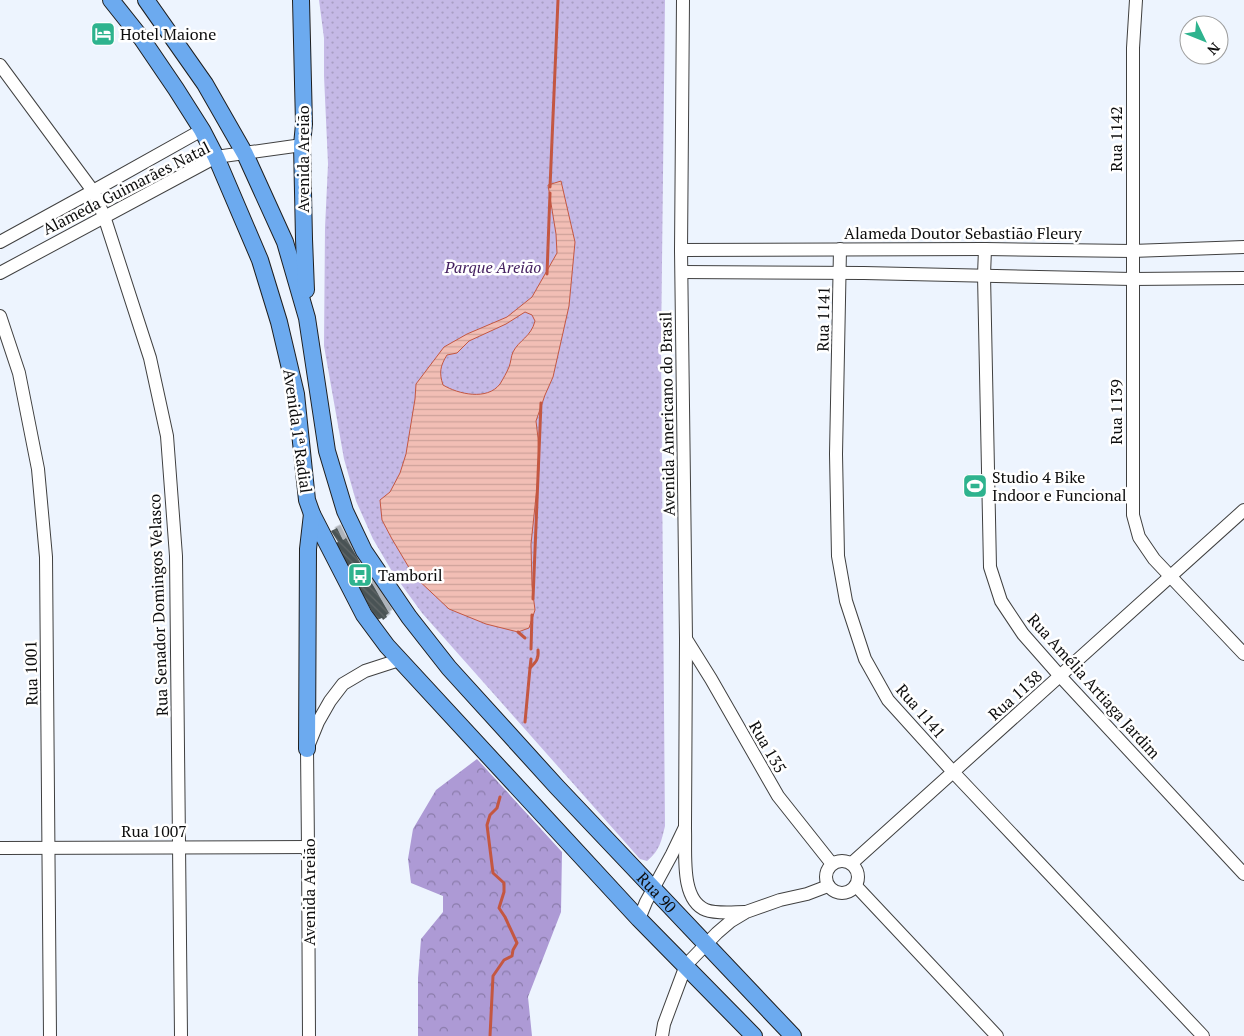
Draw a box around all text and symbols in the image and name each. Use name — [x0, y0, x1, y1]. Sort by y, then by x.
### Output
north arrow — [1179, 15, 1229, 65]
hotel icon: Hotel Maione — [90, 21, 116, 47]
place label: Hotel Maione — [120, 23, 216, 45]
text: N — [1203, 39, 1224, 60]
street label: Avenida Areião — [292, 105, 314, 213]
street label: Rua 1142 — [1105, 106, 1127, 172]
street label: Alameda Guimarães Natal — [39, 136, 214, 240]
street label: Alameda Doutor Sebastião Fleury — [844, 222, 1083, 244]
park label: Parque Areião — [444, 256, 541, 278]
street label: Rua 1141 — [811, 286, 835, 352]
street label: Avenida Americano do Brasil — [654, 312, 680, 516]
street label: Avenida 1ª Radial — [278, 368, 318, 495]
street label: Rua 1139 — [1105, 379, 1127, 445]
place label: Studio 4 Bike Indoor e Funcional — [992, 466, 1127, 506]
sports icon: Studio 4 Bike Indoor e Funcional — [962, 473, 988, 499]
street label: Rua Senador Domingos Velasco — [143, 493, 173, 717]
bus stop icon: Tamboril — [347, 562, 373, 588]
place label: Tamboril — [378, 564, 443, 586]
street label: Rua Amélia Artiaga Jardim — [1023, 609, 1165, 764]
street label: Rua 1001 — [19, 640, 43, 706]
street label: Rua 1138 — [983, 665, 1047, 725]
street label: Rua 1141 — [891, 679, 951, 743]
street label: Rua 135 — [744, 717, 792, 777]
street label: Rua 1007 — [121, 820, 187, 842]
street label: Avenida Areião — [298, 838, 320, 946]
street label: Rua 90 — [632, 867, 681, 917]

